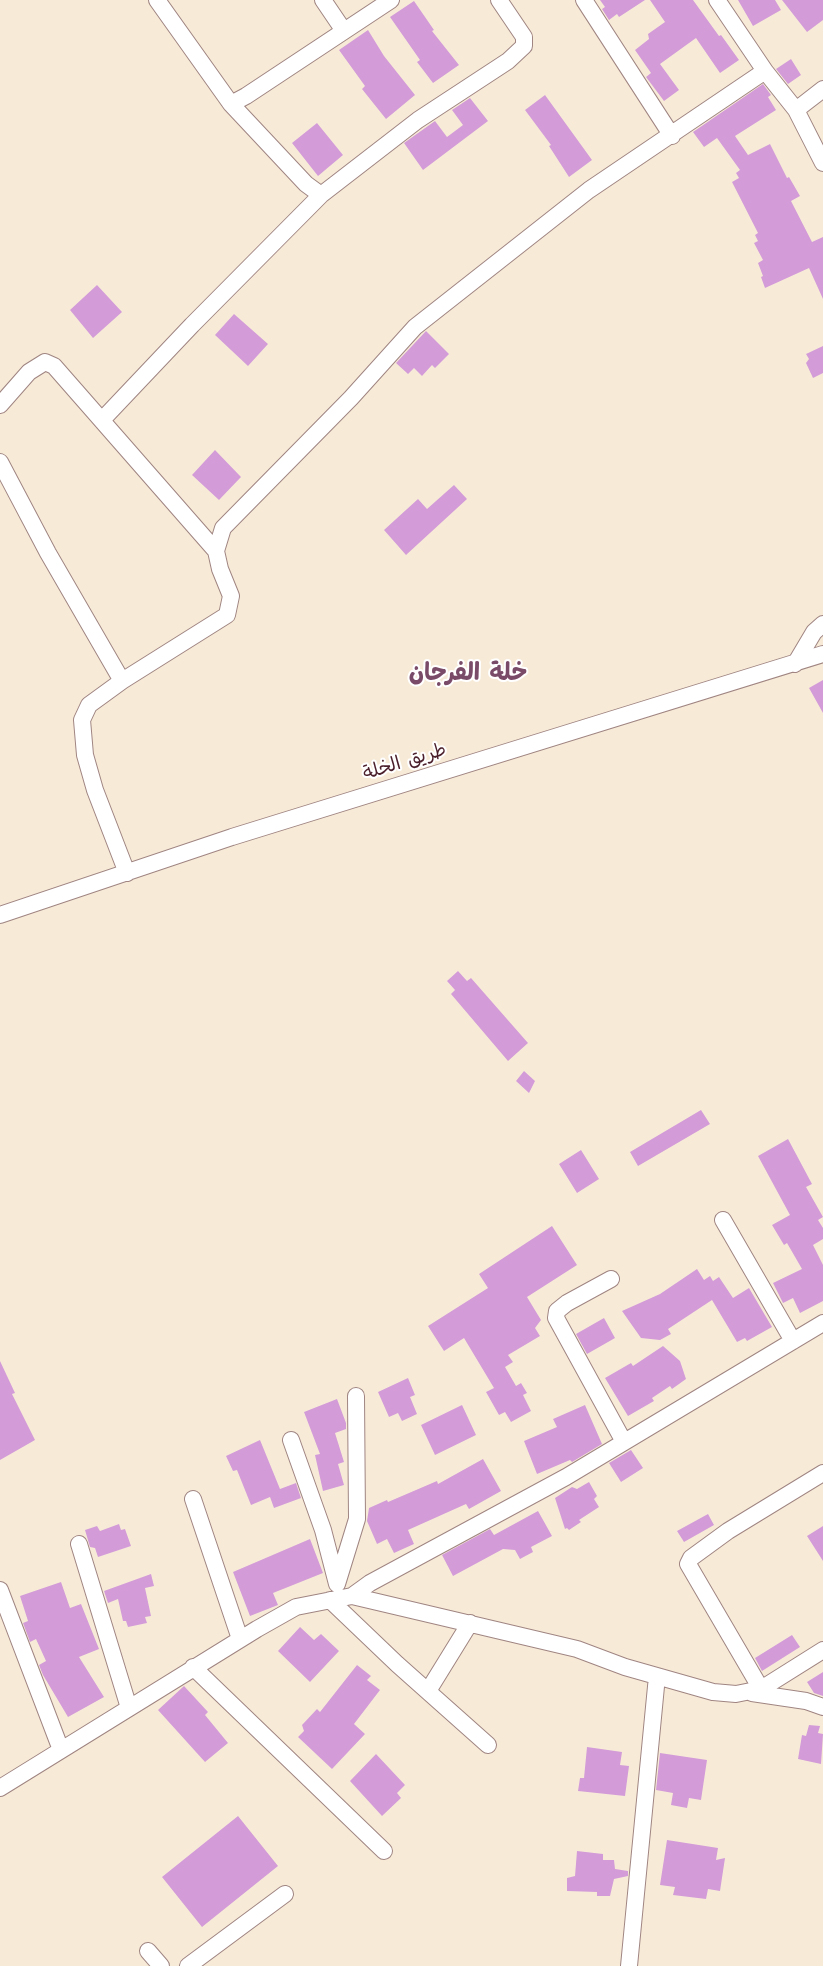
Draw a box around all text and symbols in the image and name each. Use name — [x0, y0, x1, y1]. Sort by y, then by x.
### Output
district label: خلة الفرجان — [409, 661, 527, 689]
street label: طريق الخلة — [361, 740, 449, 786]

